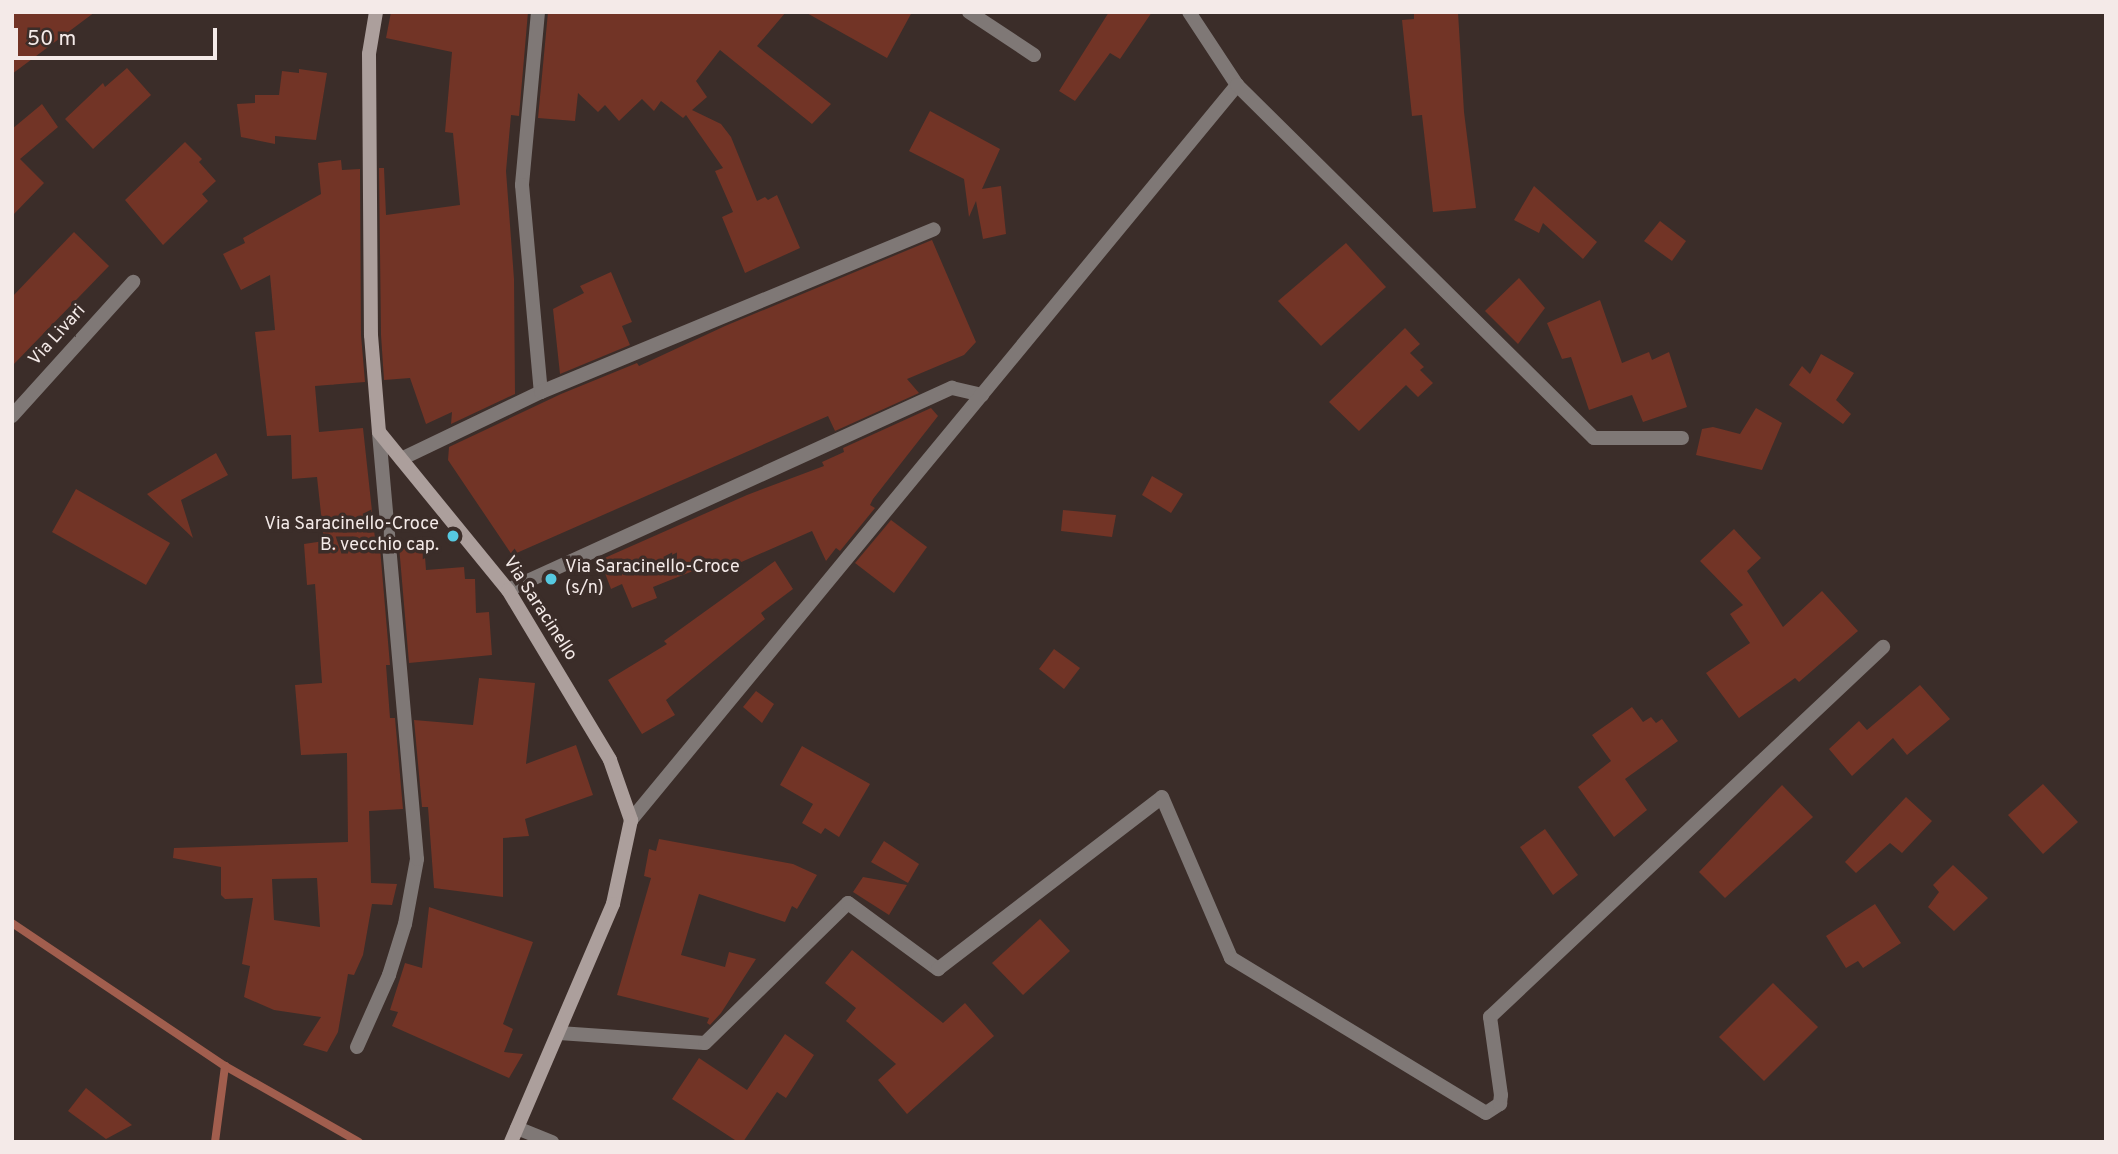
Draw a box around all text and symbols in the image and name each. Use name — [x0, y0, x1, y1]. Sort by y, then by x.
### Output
scale bar — [18, 14, 220, 58]
text: 50 m — [27, 26, 76, 53]
street label: Via Livari — [25, 301, 91, 371]
place label: Via Saracinello-Croce B. vecchio cap. — [264, 515, 439, 558]
marker: Via Saracinello-Croce B. vecchio cap. — [445, 528, 461, 544]
street label: Via Saracinello — [497, 553, 581, 665]
place label: Via Saracinello-Croce (s/n) — [565, 558, 740, 600]
marker: Via Saracinello-Croce (s/n) — [543, 571, 559, 587]

